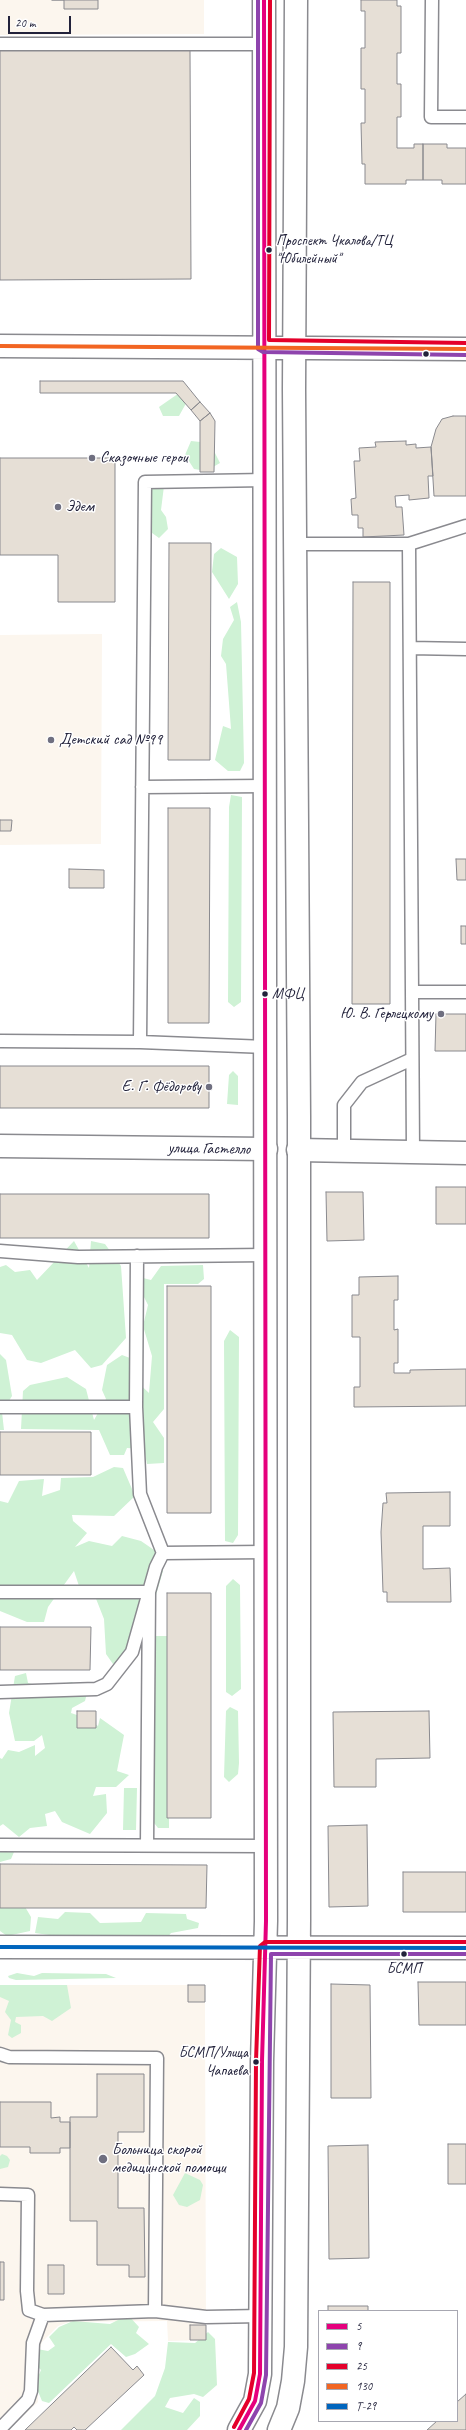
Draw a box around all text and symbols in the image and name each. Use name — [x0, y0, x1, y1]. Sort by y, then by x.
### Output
scale bar — [10, 8, 73, 34]
text: 20 m — [15, 15, 35, 31]
place label: Проспект Чкалова/ТЦ "Юбилейный" — [276, 232, 392, 267]
marker: Проспект Чкалова/ТЦ "Юбилейный" — [264, 245, 274, 255]
unlabelled marker — [421, 349, 431, 359]
place label: Сказочные герои — [100, 448, 188, 468]
marker: Сказочные герои — [87, 453, 97, 463]
place label: Эдем — [66, 497, 94, 517]
marker: Эдем — [53, 502, 63, 512]
place label: Детский сад №99 — [59, 730, 162, 750]
marker: Детский сад №99 — [46, 735, 56, 745]
place label: МФЦ — [272, 985, 304, 1003]
marker: МФЦ — [260, 989, 270, 999]
place label: Ю. В. Герлецкому — [340, 1004, 433, 1024]
marker: Ю. В. Герлецкому — [436, 1009, 446, 1019]
place label: Е. Г. Фёдорову — [122, 1077, 201, 1097]
marker: Е. Г. Фёдорову — [204, 1082, 214, 1092]
street label: улица Гастелло — [168, 1139, 250, 1159]
marker: БСМП — [399, 1949, 409, 1959]
place label: БСМП — [387, 1960, 421, 1978]
place label: БСМП/Улица Чапаева — [179, 2044, 248, 2079]
marker: БСМП/Улица Чапаева — [251, 2057, 261, 2067]
place label: Больница скорой медицинской помощи — [112, 2140, 225, 2178]
marker: Больница скорой медицинской помощи — [97, 2153, 109, 2165]
legend — [318, 2310, 458, 2422]
text: 5 — [356, 2318, 361, 2334]
text: 9 — [356, 2338, 361, 2354]
text: 25 — [356, 2358, 367, 2374]
text: 130 — [356, 2378, 372, 2394]
text: Т-29 — [356, 2398, 376, 2414]

